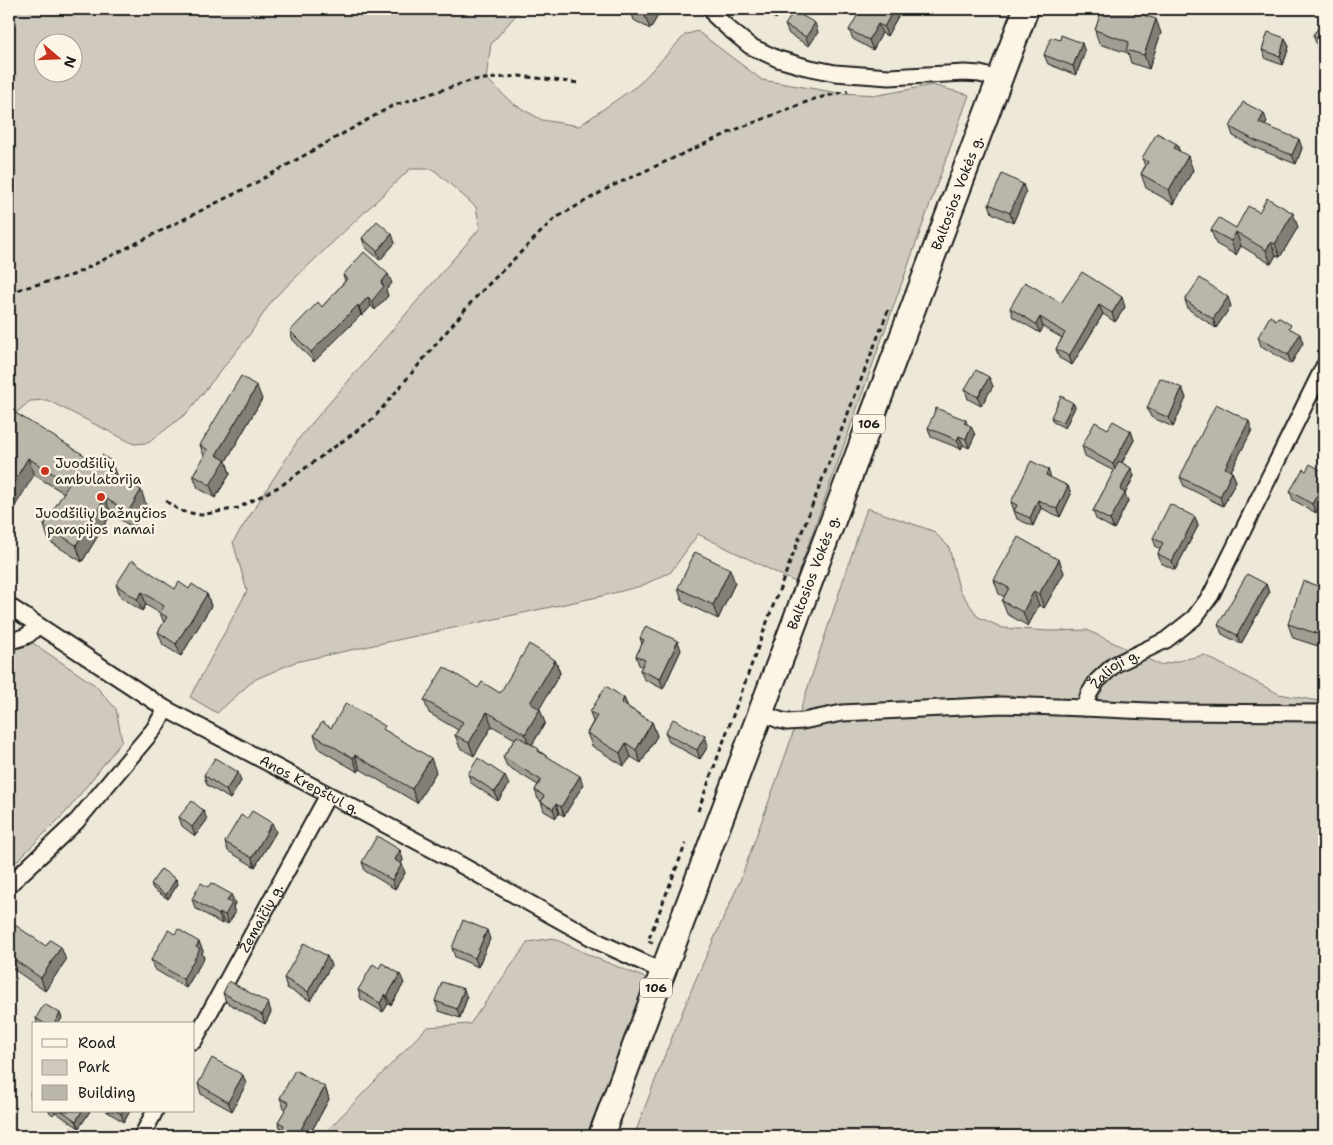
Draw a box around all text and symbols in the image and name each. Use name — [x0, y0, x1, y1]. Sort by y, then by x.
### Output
north arrow — [32, 32, 82, 82]
text: N — [60, 54, 81, 70]
street label: Baltosios Vokės g. — [927, 133, 987, 253]
road number: 106 — [853, 414, 885, 434]
place label: Juodšilių ambulatorija — [55, 454, 142, 488]
marker: Juodšilių ambulatorija — [39, 465, 51, 477]
marker: Juodšilių bažnyčios parapijos namai — [95, 491, 107, 503]
place label: Juodšilių bažnyčios parapijos namai — [35, 504, 167, 538]
street label: Baltosios Vokės g. — [783, 513, 843, 632]
street label: Žalioji g. — [1086, 645, 1143, 691]
street label: Anos Krepštul g. — [257, 751, 363, 818]
street label: Žemaičių g. — [235, 880, 287, 956]
road number: 106 — [640, 978, 672, 998]
legend — [32, 1022, 195, 1112]
text: Road — [78, 1033, 116, 1053]
text: Park — [78, 1057, 110, 1077]
text: Building — [78, 1083, 135, 1103]

